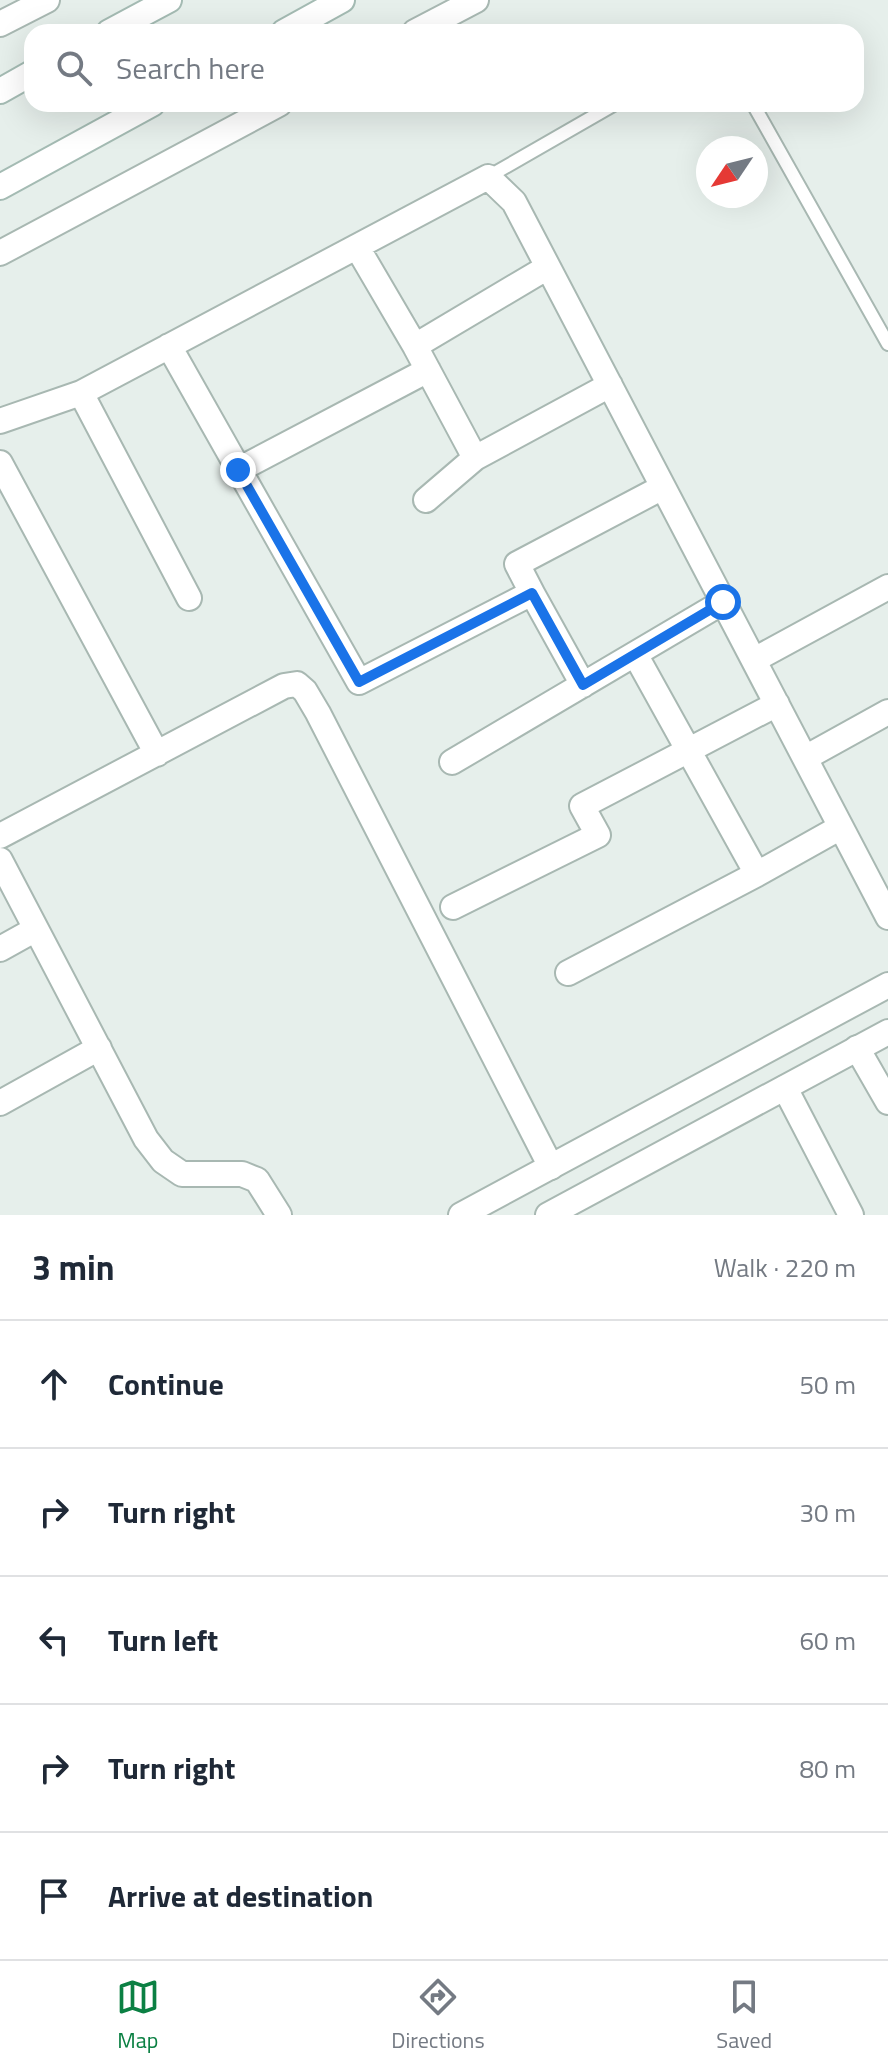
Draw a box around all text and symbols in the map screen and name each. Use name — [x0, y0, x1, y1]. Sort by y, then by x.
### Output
search box — [24, 24, 864, 112]
text: Search here — [116, 45, 265, 91]
icon: search — [52, 46, 96, 90]
north arrow — [696, 136, 768, 208]
route end — [220, 452, 256, 488]
route start — [705, 584, 741, 620]
text: 3 min — [32, 1241, 115, 1293]
text: Walk · 220 m — [714, 1248, 856, 1287]
text: Continue — [108, 1361, 224, 1407]
icon: ahead — [32, 1362, 76, 1406]
text: 50 m — [799, 1365, 856, 1404]
text: Turn right — [108, 1489, 236, 1535]
icon: right — [32, 1490, 76, 1534]
text: 30 m — [799, 1493, 856, 1532]
text: Turn left — [108, 1617, 218, 1663]
icon: left — [32, 1618, 76, 1662]
text: 60 m — [799, 1621, 856, 1660]
text: Turn right — [108, 1745, 236, 1791]
icon: right — [32, 1746, 76, 1790]
text: 80 m — [799, 1749, 856, 1788]
text: Arrive at destination — [108, 1873, 373, 1919]
icon: arrive — [32, 1874, 76, 1918]
tab: Map — [116, 1975, 160, 2057]
tab: Directions — [391, 1975, 485, 2057]
tab: Saved — [716, 1975, 772, 2057]

